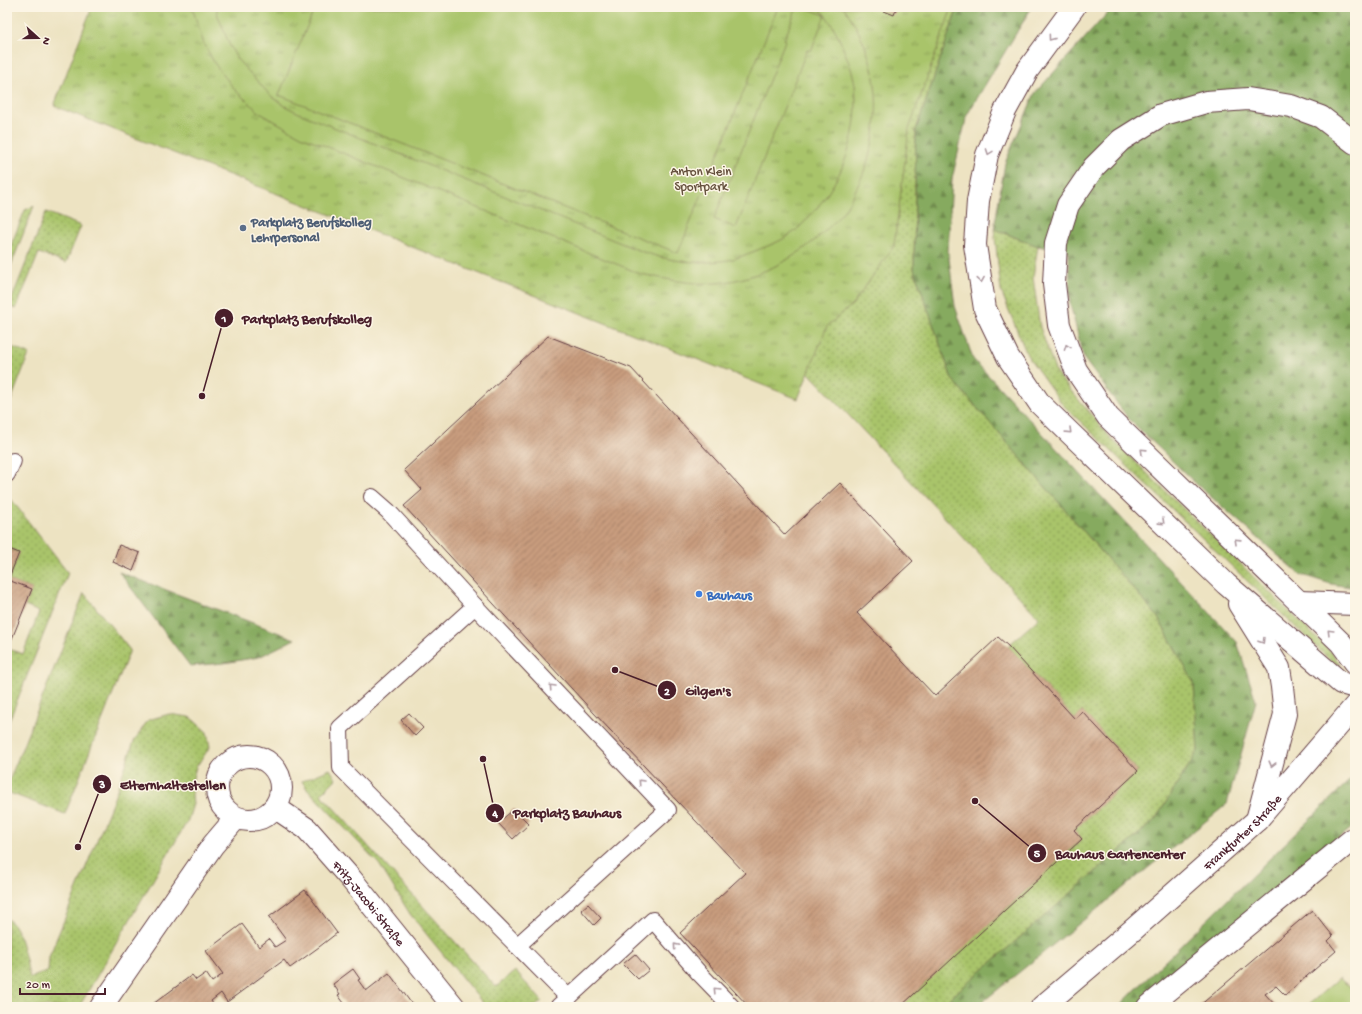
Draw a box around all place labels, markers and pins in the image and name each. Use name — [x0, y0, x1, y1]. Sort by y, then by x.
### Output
place label: Parkplatz Berufskolleg Lehrpersonal — [250, 215, 372, 247]
marker: Parkplatz Berufskolleg Lehrpersonal — [238, 223, 248, 233]
callout: Parkplatz Berufskolleg — [214, 305, 380, 331]
marker: Bauhaus — [694, 589, 704, 599]
place label: Bauhaus — [706, 589, 753, 604]
callout: Gilgen's — [657, 677, 738, 703]
callout: Elternhaltestellen — [92, 771, 234, 797]
callout: Parkplatz Bauhaus — [485, 800, 629, 826]
callout: Bauhaus Gartencenter — [1027, 840, 1193, 866]

